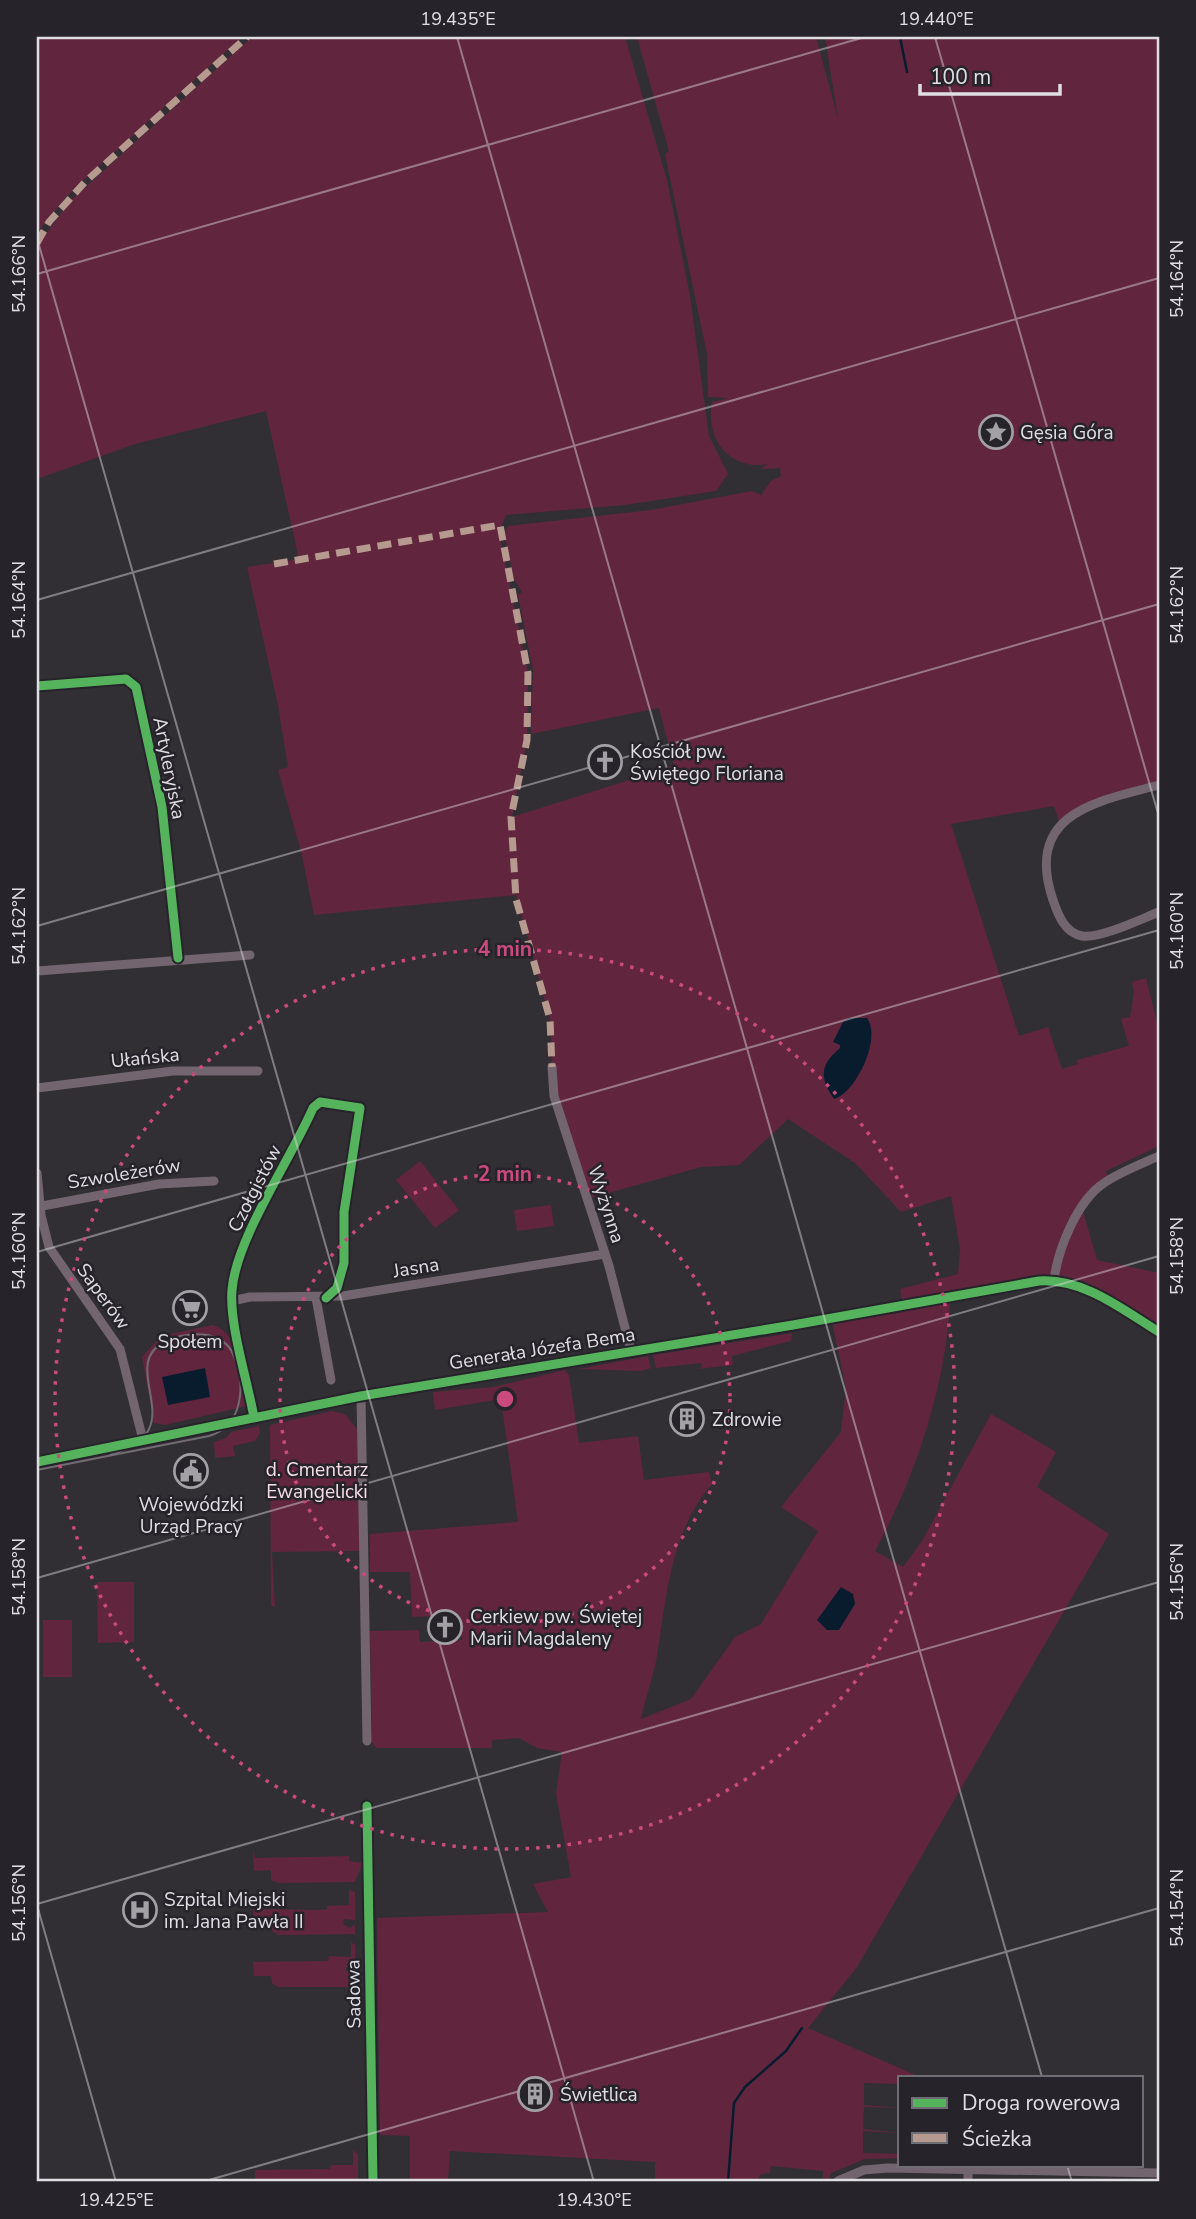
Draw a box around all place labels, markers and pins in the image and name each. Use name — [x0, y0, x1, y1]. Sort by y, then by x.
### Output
place icon: Gęsia Góra — [977, 413, 1015, 451]
place label: Gęsia Góra — [1020, 420, 1114, 446]
place label: Kościół pw. Świętego Floriana — [630, 739, 784, 787]
church icon: Kościół pw. Świętego Floriana — [586, 743, 624, 781]
supermarket icon: Społem — [171, 1289, 209, 1327]
place label: Społem — [157, 1329, 223, 1355]
centre of rings — [493, 1387, 517, 1411]
building icon: Zdrowie — [668, 1400, 706, 1438]
place label: Zdrowie — [712, 1407, 782, 1433]
public building icon: Wojewódzki Urząd Pracy — [172, 1452, 210, 1490]
place label: Wojewódzki Urząd Pracy — [138, 1492, 244, 1540]
place label: Cerkiew pw. Świętej Marii Magdaleny — [470, 1604, 642, 1652]
church icon: Cerkiew pw. Świętej Marii Magdaleny — [426, 1608, 464, 1646]
place label: Szpital Miejski im. Jana Pawła II — [164, 1887, 304, 1935]
hospital icon: Szpital Miejski im. Jana Pawła II — [121, 1891, 159, 1929]
building icon: Świetlica — [516, 2075, 554, 2113]
place label: Świetlica — [560, 2082, 638, 2108]

